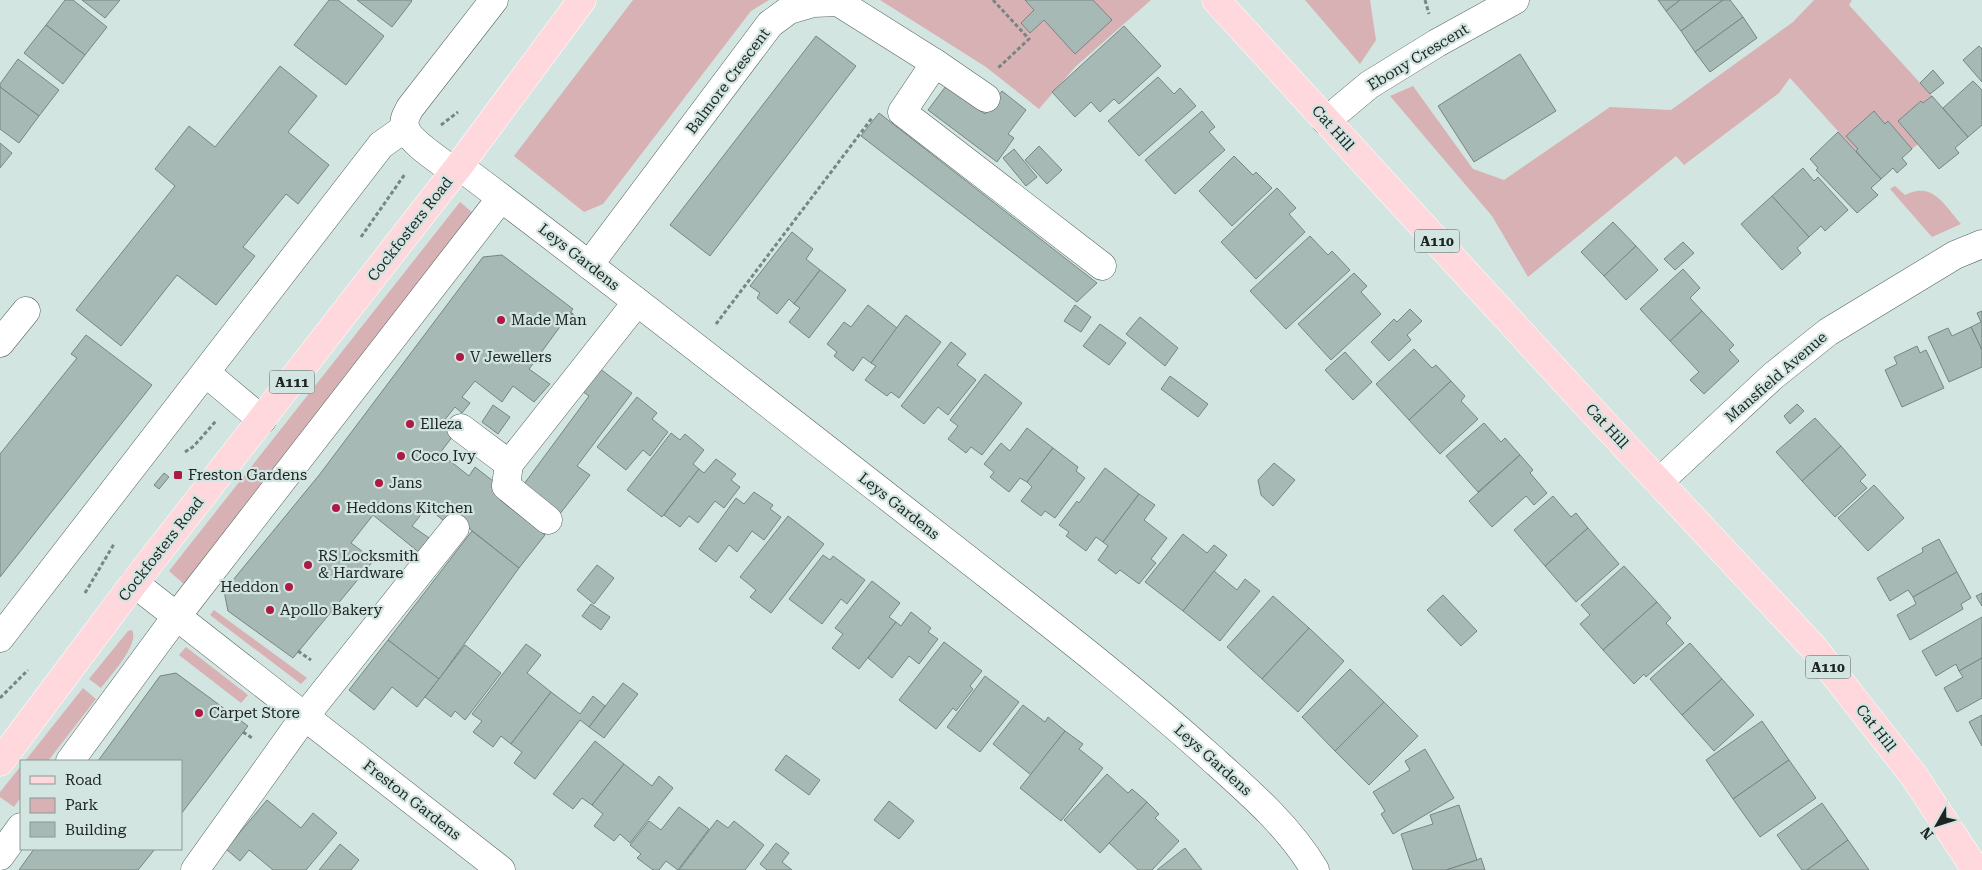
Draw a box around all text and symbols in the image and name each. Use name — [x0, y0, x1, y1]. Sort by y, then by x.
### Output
street label: Ebony Crescent — [1364, 20, 1472, 94]
street label: Balmore Crescent — [682, 24, 774, 137]
street label: Cat Hill — [1308, 102, 1358, 155]
street label: Cockfosters Road — [364, 173, 457, 285]
street label: Leys Gardens — [535, 220, 623, 294]
road number: A110 — [1414, 230, 1460, 252]
place label: Made Man — [511, 311, 587, 329]
marker: Made Man — [495, 314, 507, 326]
street label: Mansfield Avenue — [1721, 328, 1831, 426]
place label: V Jewellers — [470, 348, 552, 366]
marker: V Jewellers — [454, 351, 466, 363]
road number: A111 — [270, 371, 314, 394]
street label: Cat Hill — [1582, 400, 1632, 452]
place label: Elleza — [420, 415, 462, 433]
marker: Elleza — [404, 418, 416, 430]
place label: Coco Ivy — [411, 447, 476, 465]
marker: Coco Ivy — [395, 450, 407, 462]
place label: Freston Gardens — [188, 466, 307, 484]
marker: Freston Gardens — [172, 469, 184, 481]
street label: Leys Gardens — [855, 469, 943, 543]
place label: Jans — [389, 474, 422, 492]
marker: Jans — [373, 477, 385, 489]
street label: Cockfosters Road — [115, 493, 208, 605]
place label: Heddons Kitchen — [346, 499, 473, 517]
marker: Heddons Kitchen — [330, 502, 342, 514]
place label: RS Locksmith & Hardware — [318, 547, 419, 582]
marker: RS Locksmith & Hardware — [302, 559, 314, 571]
place label: Heddon — [220, 578, 279, 596]
marker: Heddon — [283, 581, 295, 593]
place label: Apollo Bakery — [280, 601, 383, 619]
marker: Apollo Bakery — [264, 604, 276, 616]
road number: A110 — [1806, 656, 1850, 679]
street label: Cat Hill — [1852, 701, 1900, 755]
place label: Carpet Store — [209, 704, 300, 722]
marker: Carpet Store — [193, 707, 205, 719]
street label: Leys Gardens — [1171, 721, 1255, 799]
street label: Freston Gardens — [360, 756, 464, 844]
legend — [20, 760, 182, 850]
text: Road — [65, 771, 102, 789]
text: Park — [65, 796, 99, 814]
north arrow — [1912, 800, 1962, 850]
text: Building — [65, 821, 127, 839]
text: N — [1917, 824, 1937, 842]

